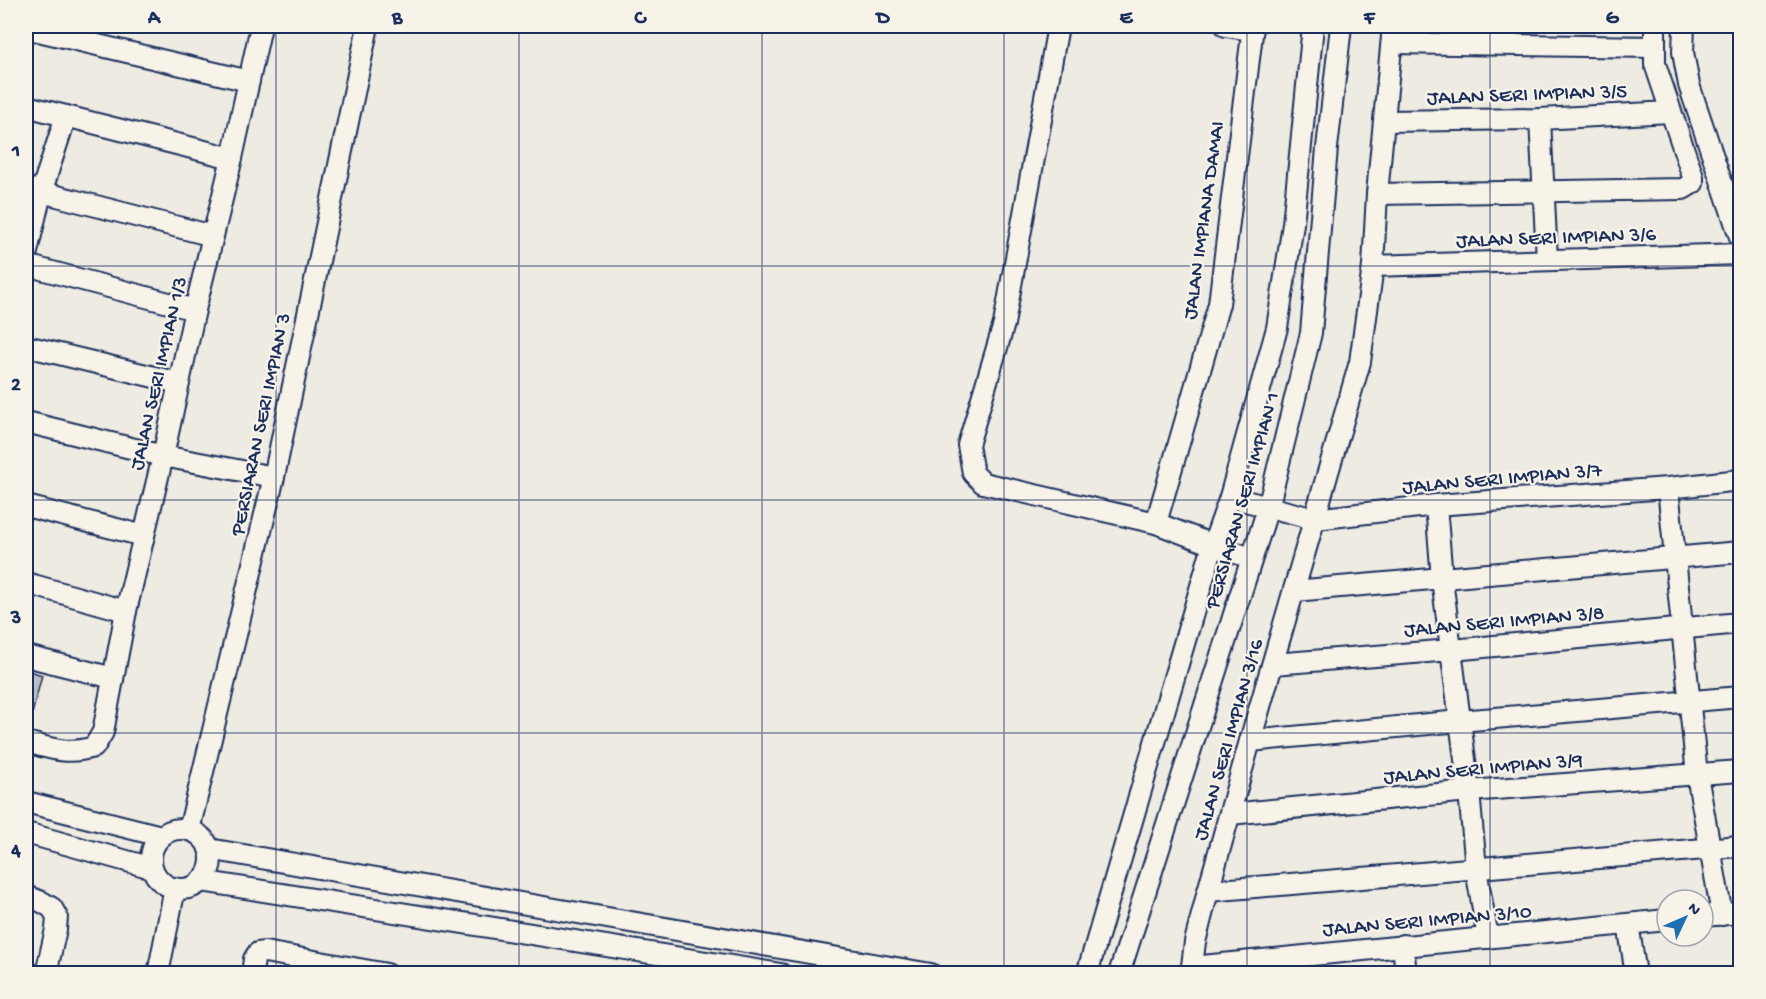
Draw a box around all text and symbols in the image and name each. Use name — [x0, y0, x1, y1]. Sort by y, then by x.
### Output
text: A — [147, 8, 162, 31]
text: B — [391, 8, 403, 31]
text: C — [634, 8, 648, 31]
text: D — [874, 8, 890, 31]
text: E — [1120, 8, 1134, 31]
text: F — [1363, 8, 1376, 31]
text: G — [1606, 8, 1620, 31]
street label: JALAN SERI IMPIAN 3/5 — [1427, 81, 1628, 112]
street label: JALAN IMPIANA DAMAI — [1179, 120, 1232, 321]
text: 1 — [11, 141, 20, 164]
street label: JALAN SERI IMPIAN 3/6 — [1456, 224, 1657, 255]
street label: JALAN SERI IMPIAN 1/3 — [126, 275, 195, 473]
street label: PERSIARAN SERI IMPIAN 3 — [226, 311, 298, 539]
text: 2 — [11, 375, 21, 398]
street label: PERSIARAN SERI IMPIAN 1 — [1201, 390, 1287, 613]
street label: JALAN SERI IMPIAN 3/7 — [1401, 459, 1604, 502]
street label: JALAN SERI IMPIAN 3/8 — [1403, 602, 1605, 645]
text: 3 — [10, 608, 21, 631]
street label: JALAN SERI IMPIAN 3/16 — [1190, 636, 1271, 844]
street label: JALAN SERI IMPIAN 3/9 — [1383, 749, 1584, 792]
text: 4 — [10, 841, 21, 864]
north arrow — [1655, 888, 1715, 948]
text: N — [1683, 900, 1704, 921]
street label: JALAN SERI IMPIAN 3/10 — [1322, 901, 1533, 944]

